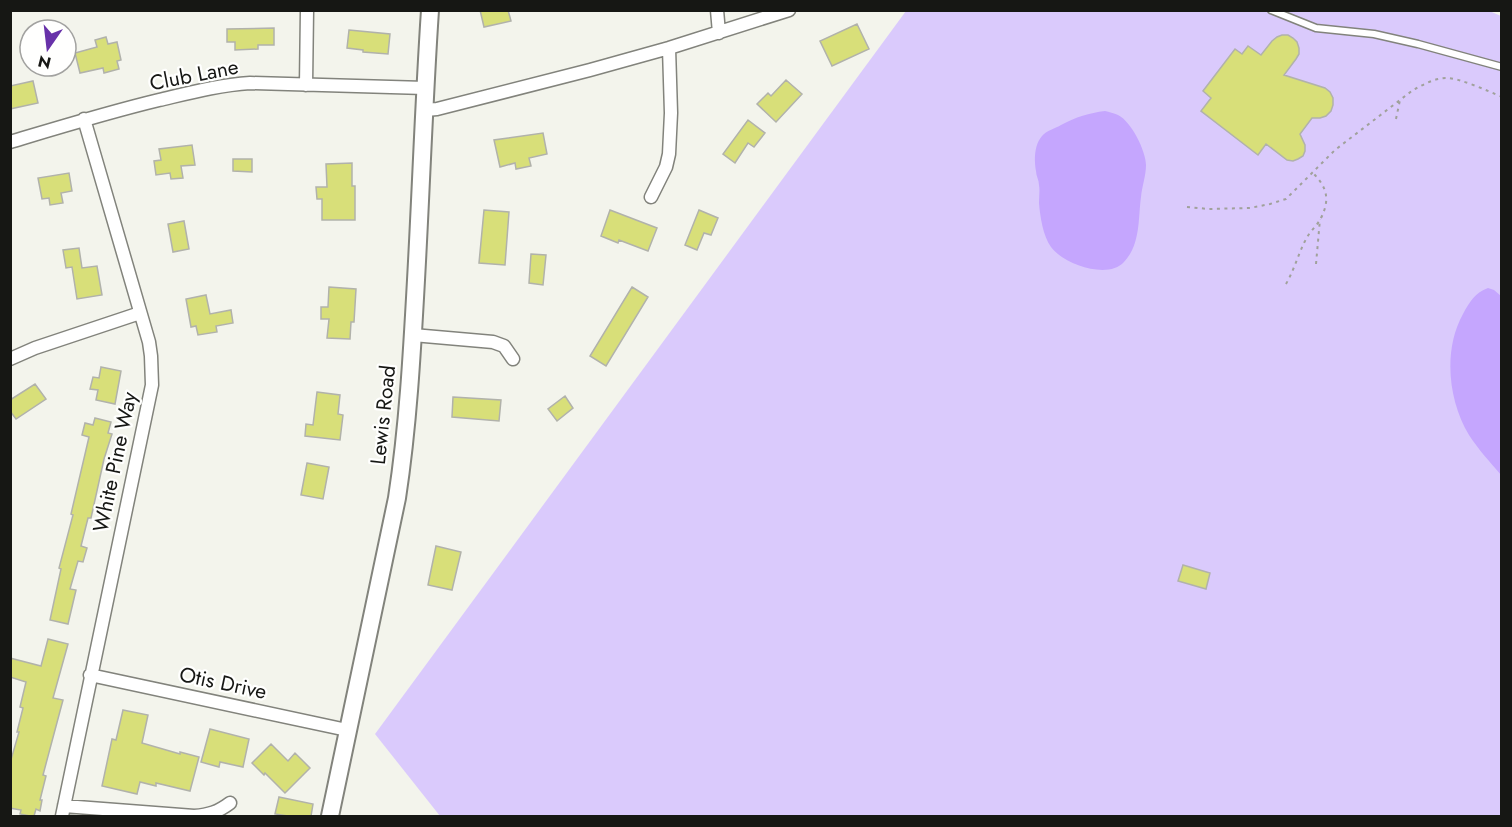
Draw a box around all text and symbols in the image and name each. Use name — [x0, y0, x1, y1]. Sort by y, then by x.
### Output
north arrow — [18, 18, 78, 78]
text: N — [36, 49, 53, 75]
street label: Club Lane — [147, 52, 241, 98]
street label: Lewis Road — [363, 364, 403, 466]
street label: White Pine Way — [86, 388, 145, 535]
street label: Otis Drive — [177, 659, 270, 707]

